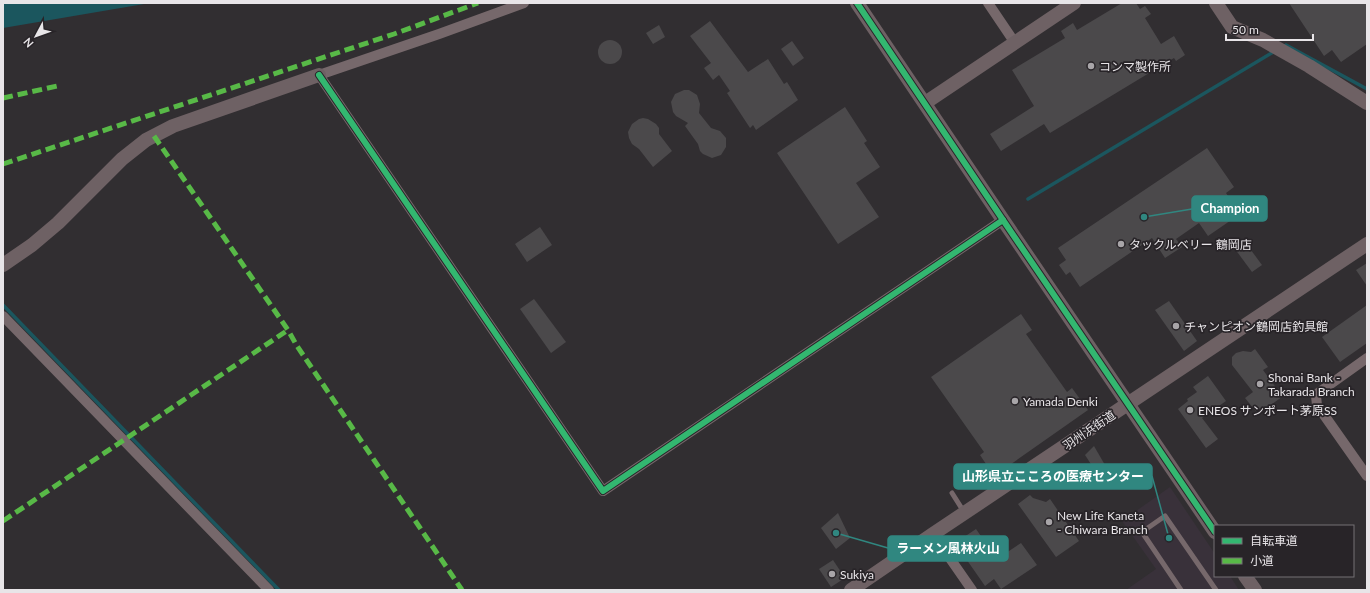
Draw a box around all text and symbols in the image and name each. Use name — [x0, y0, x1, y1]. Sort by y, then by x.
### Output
north arrow — [16, 16, 56, 56]
scale bar — [1226, 16, 1313, 42]
text: 50 m — [1232, 22, 1259, 37]
text: N — [20, 35, 36, 50]
place label: コンマ製作所 — [1099, 59, 1171, 74]
marker: コンマ製作所 — [1086, 61, 1096, 71]
callout: Champion — [1192, 196, 1267, 221]
text: Champion — [1201, 200, 1259, 216]
place label: タックルベリー 鶴岡店 — [1129, 237, 1252, 252]
marker: タックルベリー 鶴岡店 — [1116, 239, 1126, 249]
place label: チャンピオン鶴岡店釣具館 — [1184, 319, 1328, 334]
marker: チャンピオン鶴岡店釣具館 — [1171, 321, 1181, 331]
place label: Shonai Bank - Takarada Branch — [1268, 370, 1355, 399]
marker: Shonai Bank - Takarada Branch — [1255, 379, 1265, 389]
place label: Yamada Denki — [1023, 394, 1098, 409]
marker: Yamada Denki — [1010, 396, 1020, 406]
place label: ENEOS サンポート茅原SS — [1198, 403, 1337, 418]
marker: ENEOS サンポート茅原SS — [1185, 405, 1195, 415]
street label: 羽州浜街道 — [1060, 407, 1118, 453]
callout: 山形県立こころの医療センター — [954, 464, 1152, 489]
text: 山形県立こころの医療センター — [962, 468, 1144, 484]
place label: New Life Kaneta - Chiwara Branch — [1057, 508, 1148, 537]
marker: New Life Kaneta - Chiwara Branch — [1044, 517, 1054, 527]
legend — [1214, 525, 1354, 577]
text: 自転車道 — [1250, 533, 1298, 548]
callout: ラーメン風林火山 — [888, 536, 1008, 561]
text: ラーメン風林火山 — [896, 540, 1000, 556]
text: 小道 — [1250, 553, 1274, 568]
place label: Sukiya — [840, 567, 874, 582]
marker: Sukiya — [827, 569, 837, 579]

